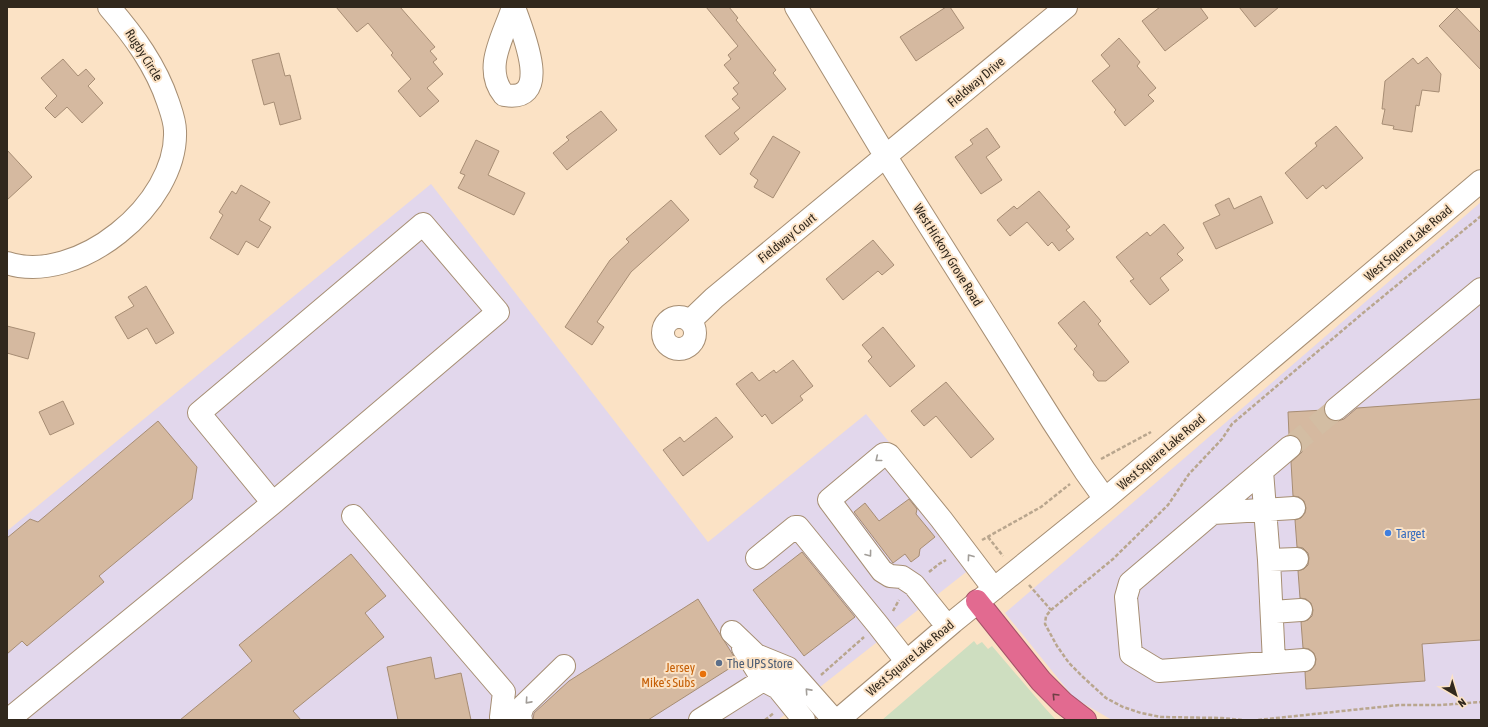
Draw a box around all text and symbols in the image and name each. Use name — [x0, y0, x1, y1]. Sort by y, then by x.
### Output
street label: Rugby Circle — [122, 26, 166, 84]
street label: Fieldway Drive — [944, 54, 1008, 110]
street label: West Hickory Grove Road — [911, 201, 985, 309]
street label: West Square Lake Road — [1361, 202, 1455, 284]
street label: Fieldway Court — [755, 210, 819, 266]
street label: West Square Lake Road — [1114, 411, 1208, 493]
one-way arrow — [875, 455, 883, 462]
place label: Target — [1396, 526, 1426, 541]
marker: Target — [1383, 528, 1393, 538]
one-way arrow — [864, 549, 871, 556]
one-way arrow — [968, 555, 975, 562]
street label: West Square Lake Road — [863, 617, 957, 699]
place label: The UPS Store — [727, 656, 793, 671]
marker: The UPS Store — [714, 658, 724, 668]
place label: Jersey Mike's Subs — [641, 660, 696, 690]
marker: Jersey Mike's Subs — [698, 669, 708, 679]
north arrow — [1436, 675, 1476, 715]
one-way arrow — [805, 688, 813, 696]
one-way arrow — [1052, 693, 1060, 701]
one-way arrow — [525, 696, 533, 704]
text: N — [1456, 696, 1468, 710]

